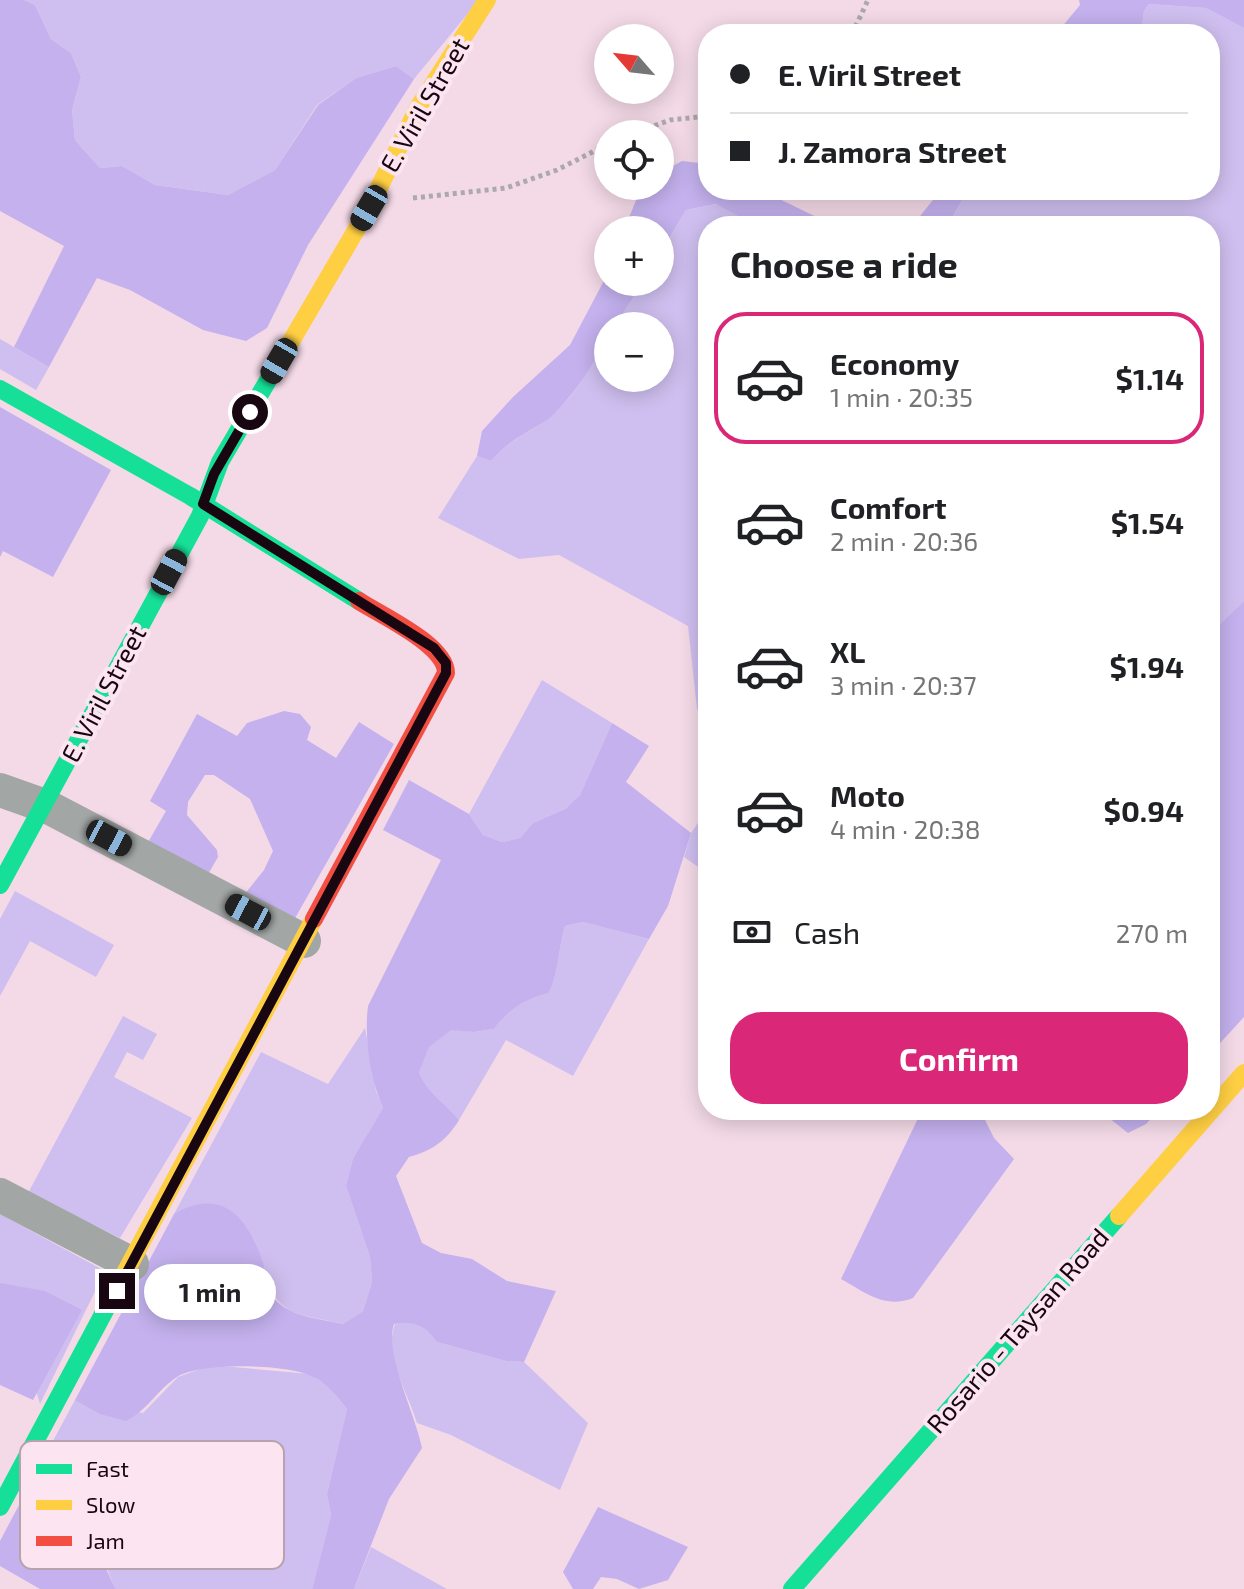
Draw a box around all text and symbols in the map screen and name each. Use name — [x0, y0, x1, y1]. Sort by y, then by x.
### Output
north arrow — [594, 24, 674, 104]
map controls — [594, 24, 674, 392]
street label: E. Viril Street — [373, 31, 475, 177]
text: E. Viril Street — [778, 56, 961, 92]
button: locate — [594, 120, 674, 200]
text: J. Zamora Street — [778, 133, 1007, 169]
car — [347, 181, 391, 235]
button: + — [594, 216, 674, 296]
text: Choose a ride — [730, 242, 958, 285]
button: − — [594, 312, 674, 392]
car — [257, 334, 301, 388]
icon: car — [734, 342, 806, 414]
text: Economy — [830, 345, 959, 381]
text: $1.14 — [1116, 360, 1184, 396]
text: 1 min · 20:35 — [830, 381, 973, 412]
route start — [232, 394, 268, 430]
icon: car — [734, 486, 806, 558]
text: Comfort — [830, 489, 947, 525]
text: $1.54 — [1111, 504, 1184, 540]
text: 2 min · 20:36 — [830, 525, 978, 556]
car — [147, 545, 191, 599]
street label: E. Viril Street — [54, 620, 152, 767]
icon: car — [734, 630, 806, 702]
text: XL — [830, 633, 865, 669]
text: $1.94 — [1110, 648, 1184, 684]
text: 3 min · 20:37 — [830, 669, 977, 700]
icon: car — [734, 774, 806, 846]
text: Moto — [830, 777, 905, 813]
text: $0.94 — [1104, 792, 1184, 828]
text: 4 min · 20:38 — [830, 813, 981, 844]
car — [82, 816, 136, 860]
car — [221, 890, 275, 934]
icon: cash — [730, 910, 774, 954]
text: Cash — [794, 914, 860, 950]
text: 270 m — [1116, 917, 1188, 948]
button: Confirm — [730, 1012, 1188, 1104]
street label: Rosario - Taysan Road — [919, 1221, 1114, 1439]
callout: 1 min — [145, 1263, 277, 1319]
route end — [99, 1273, 135, 1309]
text: 1 min — [179, 1276, 241, 1307]
legend — [20, 1441, 284, 1569]
text: Fast — [86, 1455, 129, 1481]
text: Slow — [86, 1491, 135, 1517]
text: Jam — [86, 1527, 125, 1553]

